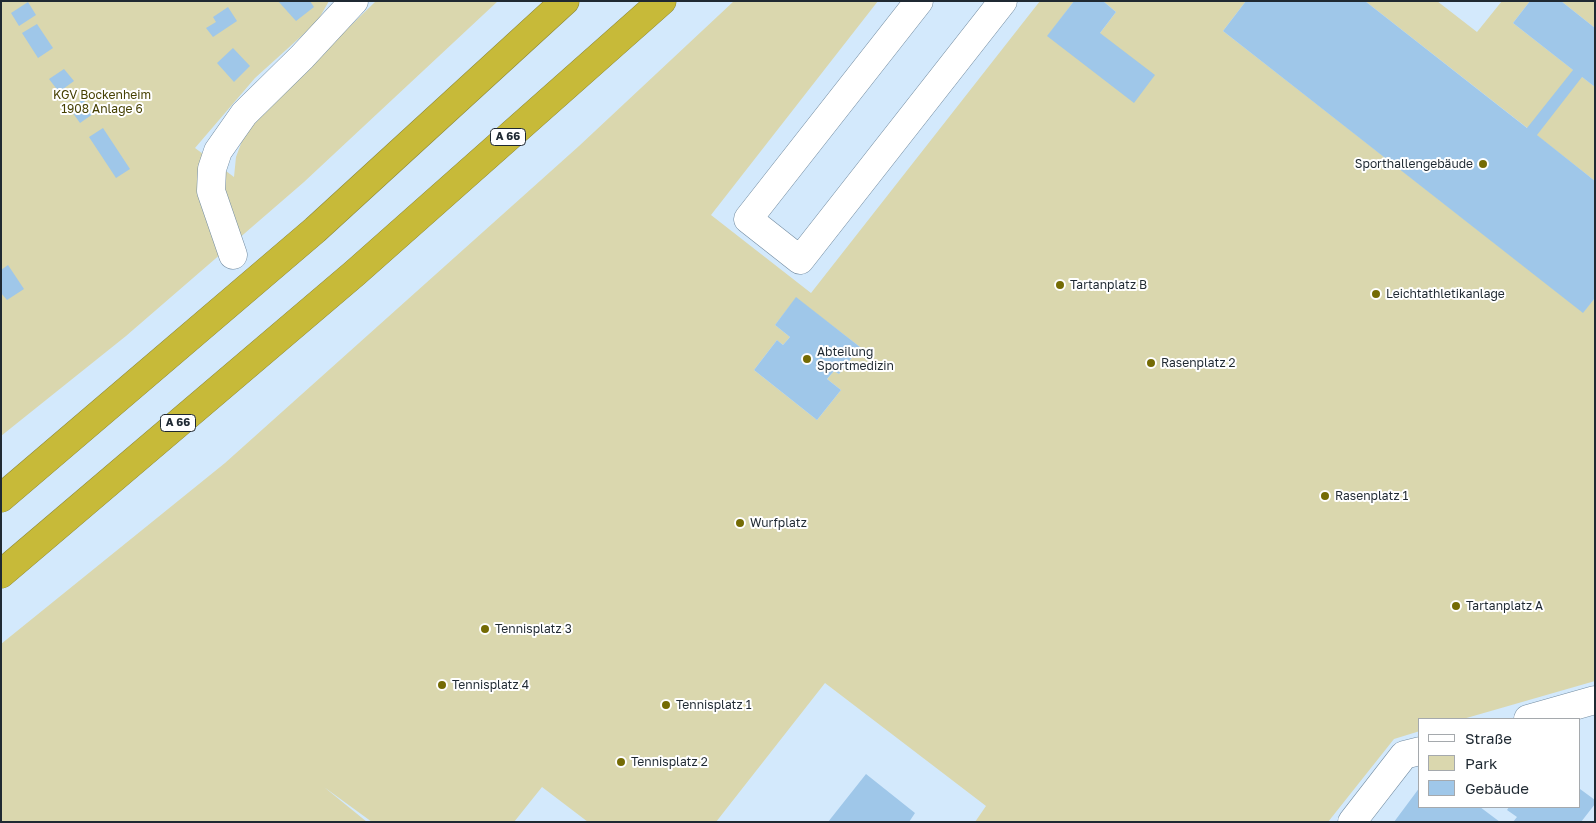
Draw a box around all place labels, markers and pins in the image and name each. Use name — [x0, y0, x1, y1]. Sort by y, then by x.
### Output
place label: Sporthallengebäude — [1355, 157, 1473, 171]
marker: Sporthallengebäude — [1477, 158, 1489, 170]
place label: Tartanplatz B — [1070, 278, 1147, 292]
marker: Tartanplatz B — [1054, 279, 1066, 291]
place label: Leichtathletikanlage — [1386, 287, 1505, 301]
marker: Leichtathletikanlage — [1370, 288, 1382, 300]
place label: Abteilung Sportmedizin — [817, 345, 894, 373]
marker: Abteilung Sportmedizin — [801, 353, 813, 365]
place label: Rasenplatz 2 — [1161, 356, 1236, 370]
marker: Rasenplatz 2 — [1145, 357, 1157, 369]
place label: Rasenplatz 1 — [1335, 489, 1408, 503]
marker: Rasenplatz 1 — [1319, 490, 1331, 502]
place label: Wurfplatz — [750, 516, 807, 530]
marker: Wurfplatz — [734, 517, 746, 529]
place label: Tartanplatz A — [1466, 599, 1543, 613]
marker: Tartanplatz A — [1450, 600, 1462, 612]
place label: Tennisplatz 3 — [495, 622, 572, 636]
marker: Tennisplatz 3 — [479, 623, 491, 635]
place label: Tennisplatz 4 — [452, 678, 529, 692]
marker: Tennisplatz 4 — [436, 679, 448, 691]
place label: Tennisplatz 1 — [676, 698, 752, 712]
marker: Tennisplatz 1 — [660, 699, 672, 711]
place label: Tennisplatz 2 — [631, 755, 708, 769]
marker: Tennisplatz 2 — [615, 756, 627, 768]

